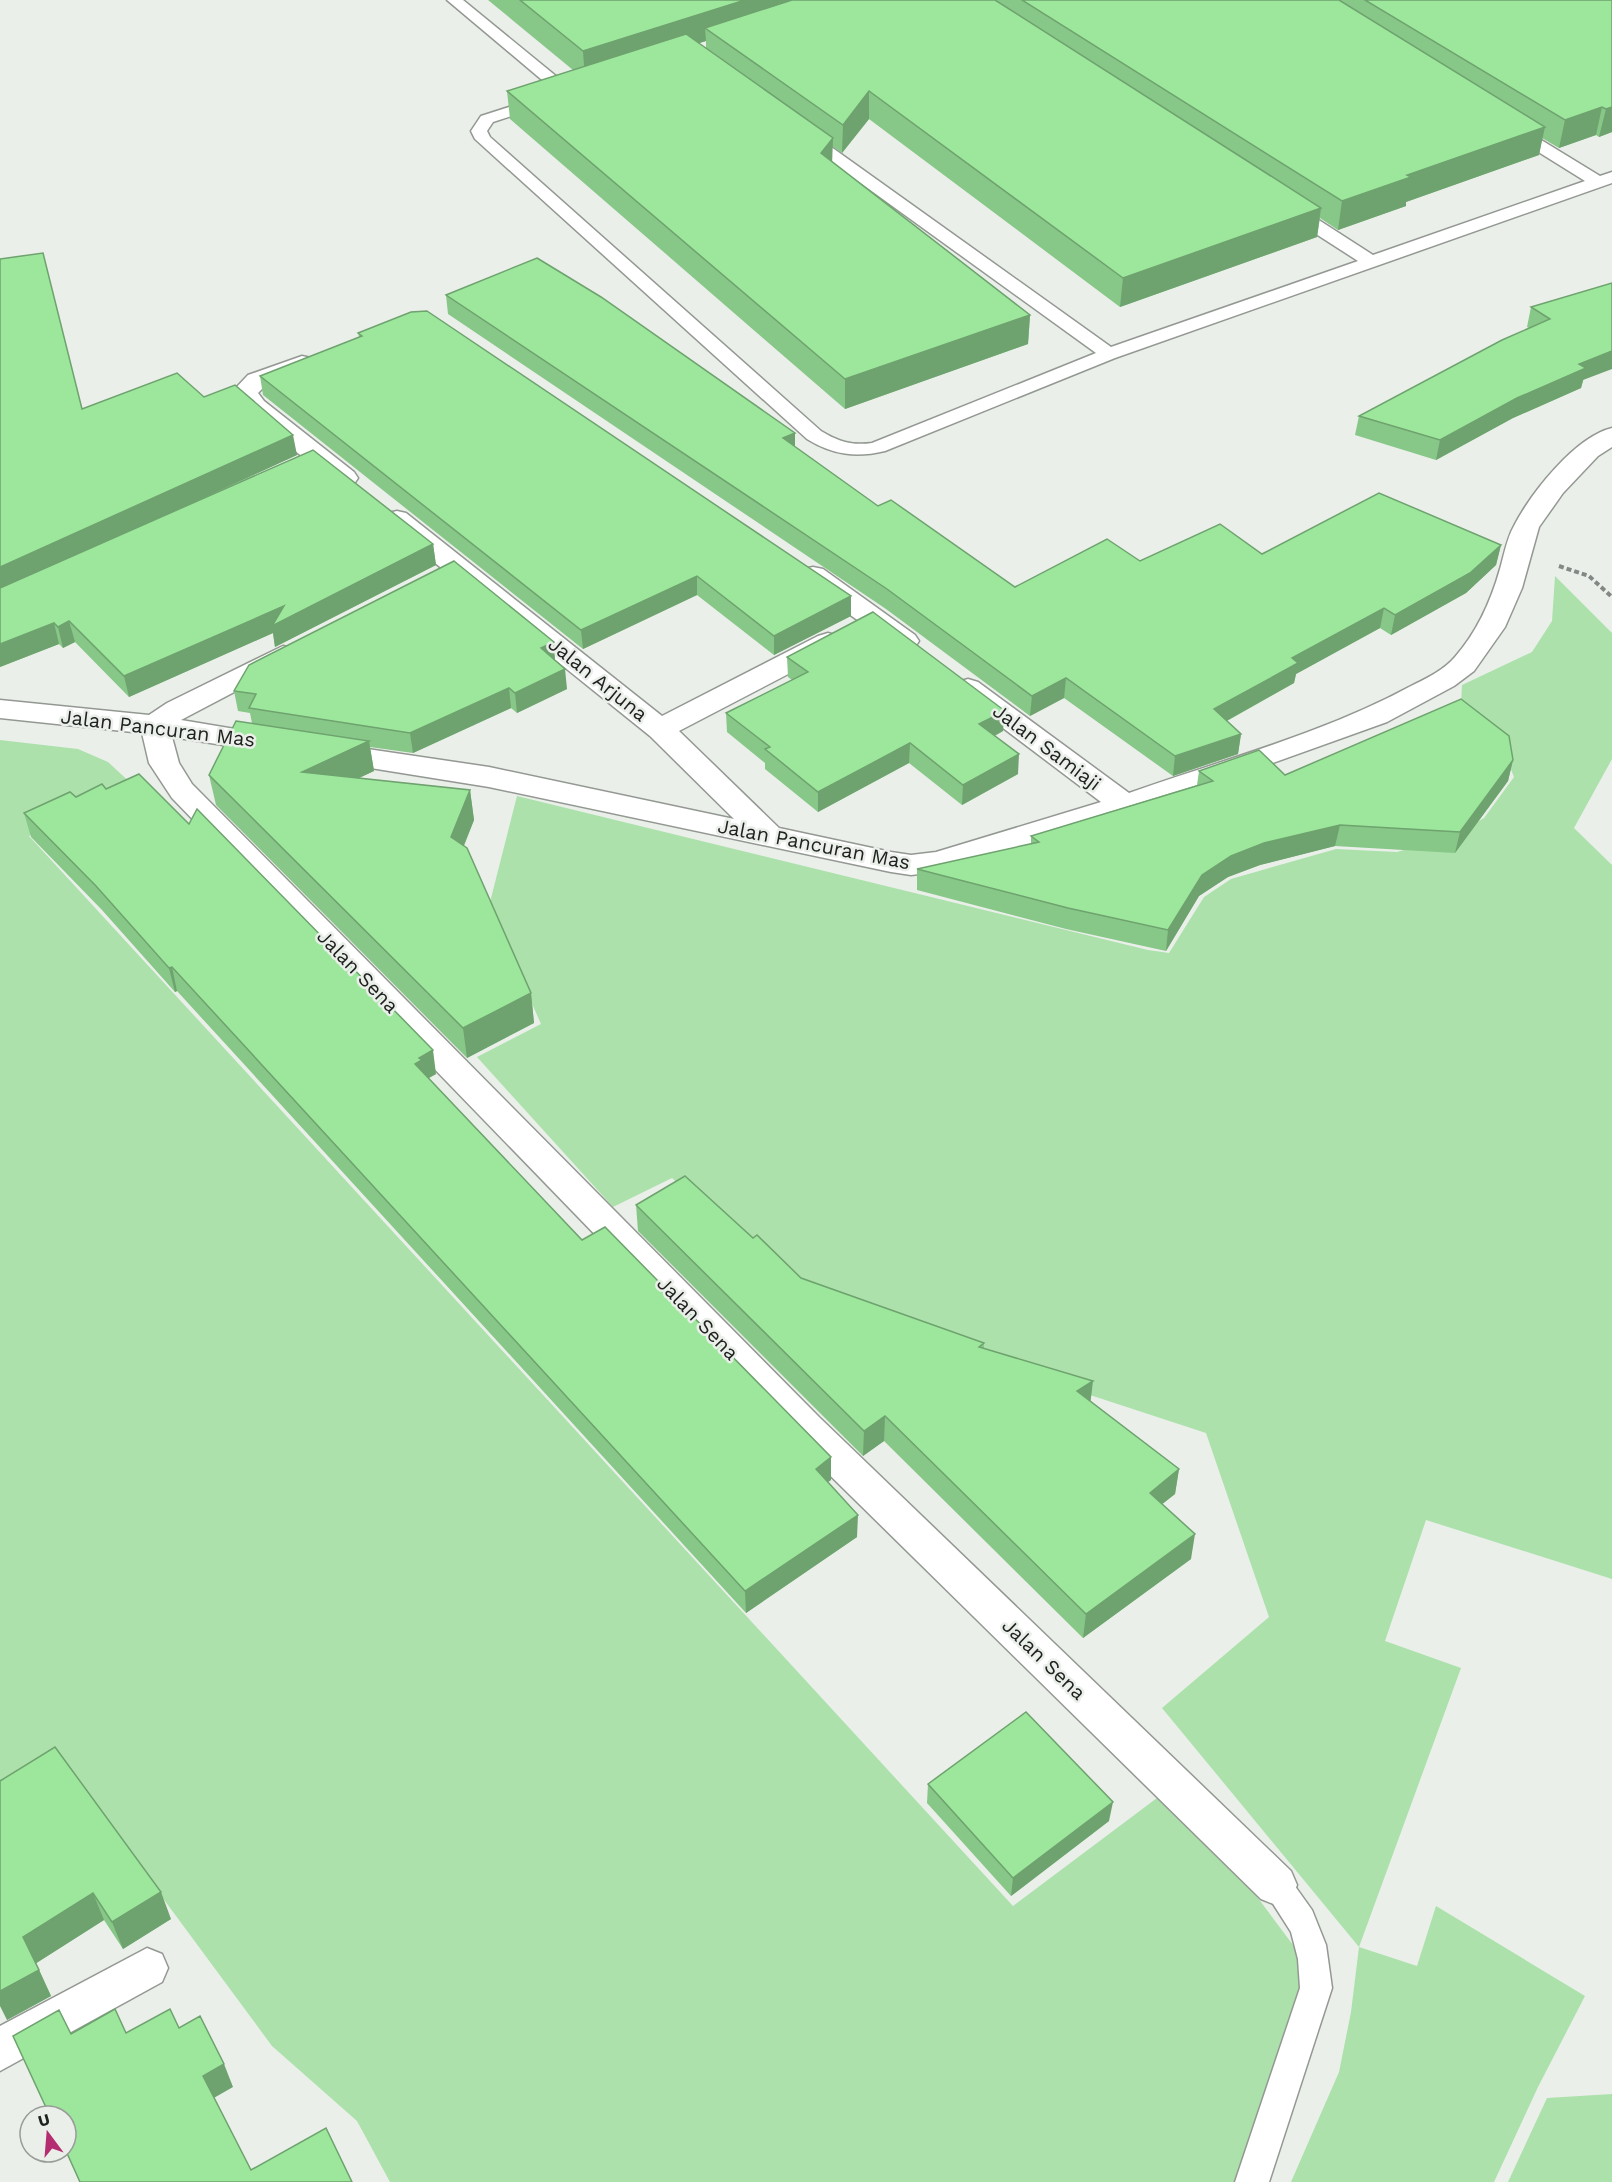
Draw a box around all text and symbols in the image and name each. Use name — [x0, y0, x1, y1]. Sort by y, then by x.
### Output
street label: Jalan Arjuna — [543, 632, 653, 726]
street label: Jalan Samiaji — [988, 699, 1106, 795]
street label: Jalan Pancuran Mas — [59, 704, 257, 752]
street label: Jalan Pancuran Mas — [716, 814, 912, 874]
street label: Jalan Sena — [312, 924, 404, 1018]
street label: Jalan Sena — [652, 1271, 744, 1365]
street label: Jalan Sena — [997, 1613, 1091, 1705]
north arrow — [18, 2104, 78, 2164]
text: U — [36, 2109, 52, 2131]

